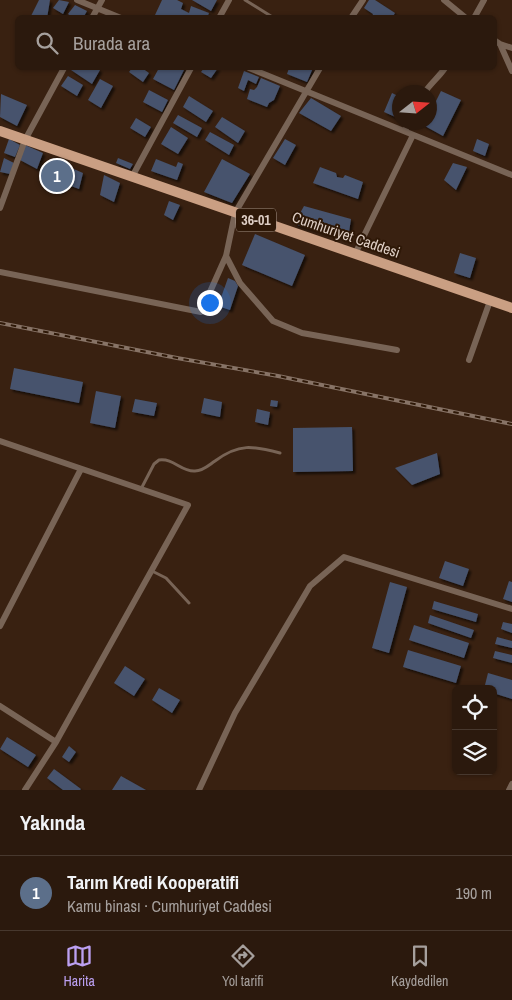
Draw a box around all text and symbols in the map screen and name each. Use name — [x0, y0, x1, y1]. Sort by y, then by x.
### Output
search box — [15, 15, 497, 70]
icon: search — [33, 29, 61, 57]
text: Burada ara — [73, 30, 150, 56]
north arrow — [392, 85, 437, 130]
pin: 1 — [41, 157, 73, 195]
street label: Cumhuriyet Caddesi — [289, 206, 403, 263]
road number: 36-01 — [236, 208, 276, 232]
your location — [197, 290, 223, 316]
map controls — [452, 685, 497, 775]
button: locate — [452, 685, 497, 730]
button: layers — [452, 730, 497, 775]
text: Yakında — [20, 808, 85, 837]
text: Tarım Kredi Kooperatifi — [67, 869, 239, 895]
text: 1 — [32, 882, 40, 904]
text: 190 m — [456, 882, 492, 904]
text: Kamu binası · Cumhuriyet Caddesi — [67, 895, 272, 917]
tab: Harita — [64, 942, 95, 990]
tab: Yol tarifi — [222, 942, 264, 990]
tab: Kaydedilen — [391, 942, 448, 990]

